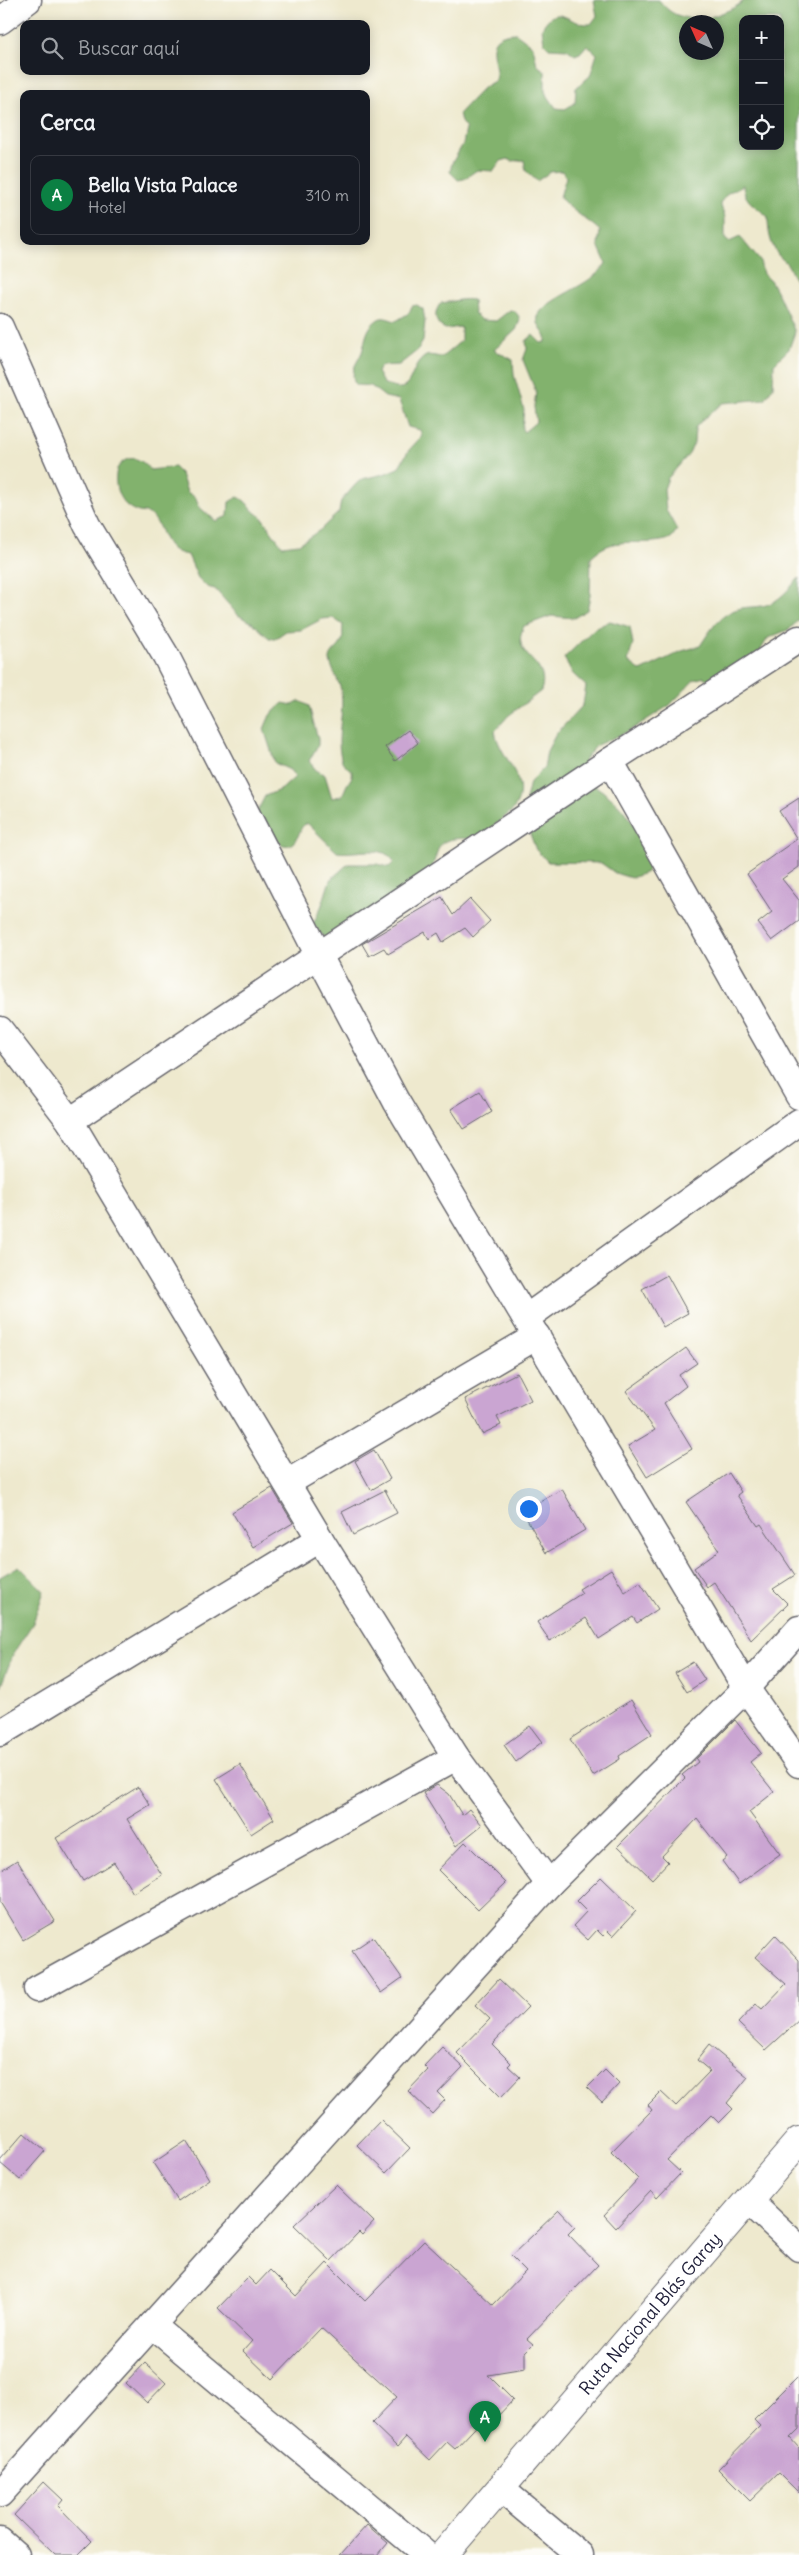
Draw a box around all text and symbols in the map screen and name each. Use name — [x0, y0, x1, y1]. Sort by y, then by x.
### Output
north arrow — [679, 15, 724, 60]
map controls — [739, 15, 784, 150]
button: + — [739, 15, 784, 60]
search box — [20, 20, 370, 75]
icon: search — [38, 34, 66, 62]
text: Buscar aquí — [78, 36, 179, 60]
button: − — [739, 60, 784, 105]
button: locate — [739, 105, 784, 150]
text: Cerca — [40, 109, 95, 136]
text: Bella Vista Palace — [88, 173, 238, 197]
text: A — [52, 185, 62, 205]
text: 310 m — [305, 185, 349, 205]
text: Hotel — [88, 197, 126, 217]
your location — [516, 1496, 542, 1522]
street label: Ruta Nacional Blás Garay — [574, 2228, 726, 2400]
pin: A — [469, 2401, 501, 2442]

